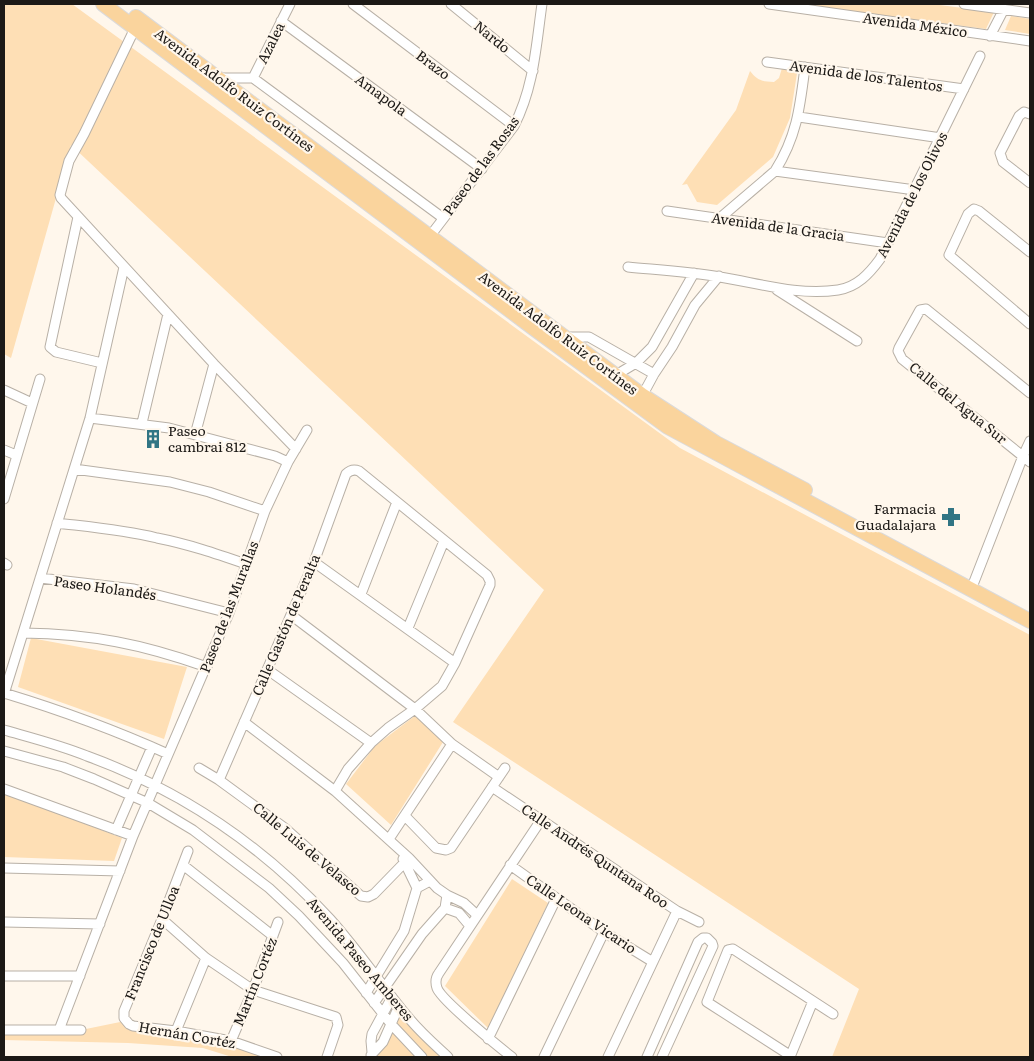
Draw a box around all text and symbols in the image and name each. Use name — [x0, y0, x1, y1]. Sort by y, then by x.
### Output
street label: Avenida México — [861, 7, 969, 41]
street label: Nardo — [470, 15, 515, 57]
street label: Azalea — [251, 18, 289, 67]
street label: Avenida Adolfo Ruiz Cortínes — [151, 23, 318, 156]
street label: Brazo — [412, 45, 455, 84]
street label: Avenida de los Talentos — [788, 54, 944, 96]
street label: Amapola — [351, 69, 412, 120]
street label: Paseo de las Rosas — [437, 112, 523, 219]
street label: Avenida de los Olivos — [871, 128, 952, 261]
street label: Avenida de la Gracia — [710, 207, 846, 245]
street label: Avenida Adolfo Ruiz Cortínes — [475, 266, 642, 399]
street label: Calle del Agua Sur — [906, 357, 1012, 448]
place label: Paseo cambrai 812 — [168, 420, 246, 456]
building icon: Paseo cambrai 812 — [142, 428, 164, 450]
place label: Farmacia Guadalajara — [855, 498, 936, 534]
pharmacy icon: Farmacia Guadalajara — [940, 506, 962, 528]
street label: Paseo de las Murallas — [194, 538, 262, 675]
street label: Calle Gastón de Peralta — [246, 550, 324, 699]
street label: Paseo Holandés — [53, 570, 158, 604]
street label: Calle Luis de Velasco — [249, 797, 366, 900]
street label: Calle Andrés Quntana Roo — [518, 798, 673, 912]
street label: Calle Leona Vicario — [522, 869, 641, 958]
street label: Francisco de Ulloa — [119, 882, 183, 1003]
street label: Avenida Paseo Amberes — [303, 892, 419, 1025]
street label: Martín Cortéz — [227, 934, 281, 1029]
street label: Hernán Cortéz — [137, 1016, 237, 1052]

